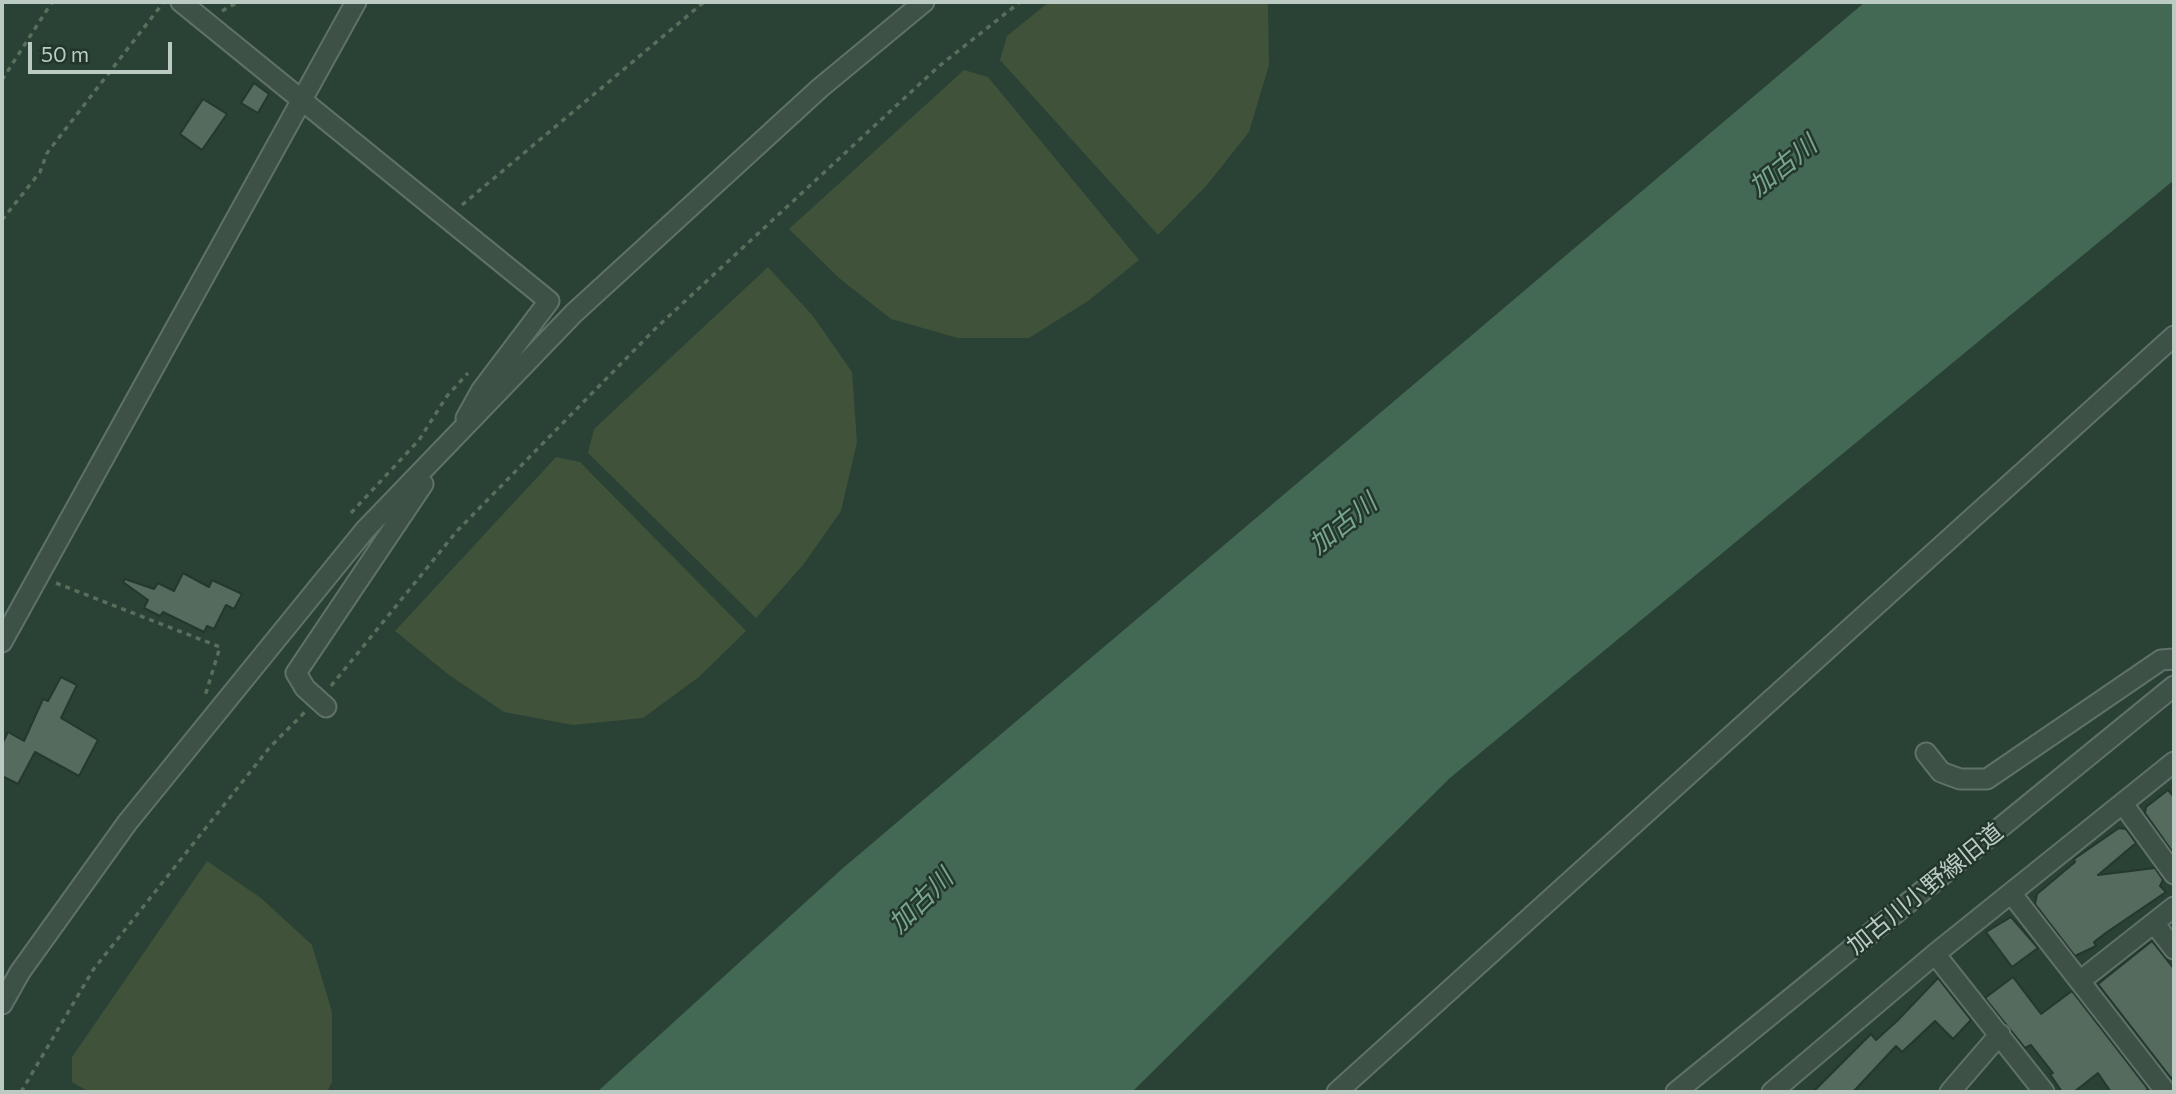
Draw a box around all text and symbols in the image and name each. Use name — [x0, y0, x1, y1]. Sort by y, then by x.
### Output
scale bar — [32, 28, 175, 72]
text: 50 m — [41, 41, 89, 66]
water label: 加古川 — [1743, 129, 1823, 203]
water label: 加古川 — [1303, 487, 1383, 561]
street label: 加古川小野線旧道 — [1841, 817, 2009, 961]
water label: 加古川 — [882, 862, 960, 940]

